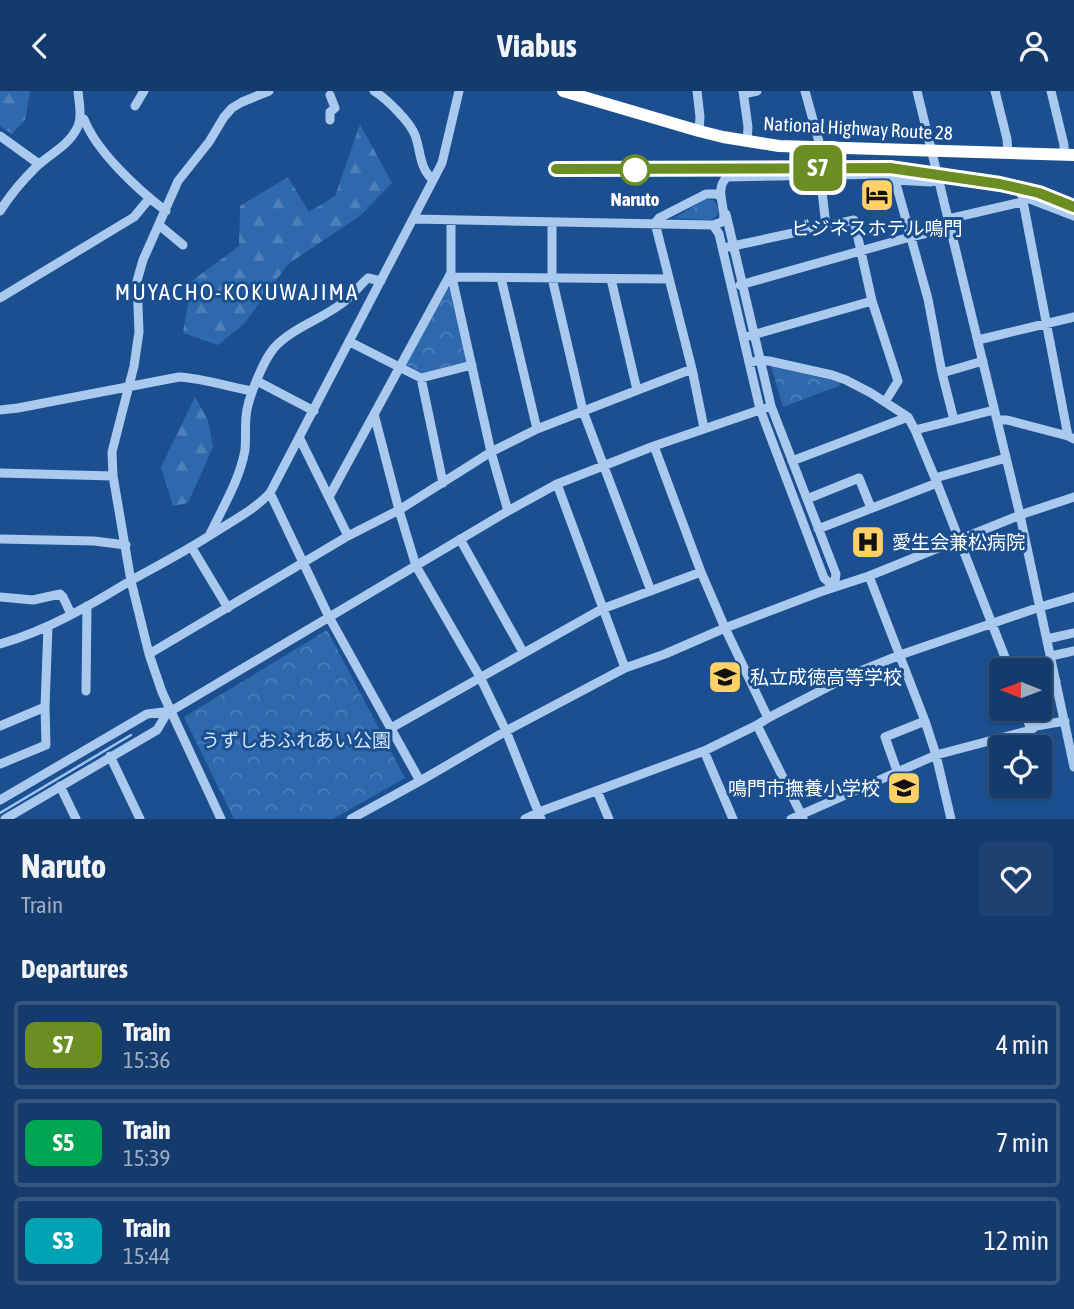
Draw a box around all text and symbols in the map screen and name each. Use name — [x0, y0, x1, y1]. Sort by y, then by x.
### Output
icon: back — [21, 27, 59, 65]
text: Viabus — [497, 27, 577, 64]
icon: person — [1015, 27, 1053, 65]
street label: National Highway Route 28 — [763, 112, 953, 144]
line badge: S7 — [786, 145, 850, 191]
text: S7 — [807, 154, 829, 181]
marker: Naruto — [620, 155, 650, 185]
hotel icon: ビジネスホテル鳴門 — [858, 176, 896, 214]
place label: Naruto — [610, 188, 660, 210]
place label: ビジネスホテル鳴門 — [791, 217, 963, 239]
district label: MUYACHO-KOKUWAJIMA — [115, 279, 359, 305]
hospital icon: 愛生会兼松病院 — [849, 523, 887, 561]
place label: 愛生会兼松病院 — [892, 531, 1025, 553]
school or university icon: 私立成徳高等学校 — [706, 658, 744, 696]
north arrow — [989, 658, 1052, 721]
map controls — [989, 658, 1052, 798]
place label: 私立成徳高等学校 — [750, 666, 902, 688]
park label: うずしおふれあい公園 — [201, 729, 391, 751]
button: locate — [989, 735, 1052, 798]
school or university icon: 鳴門市撫養小学校 — [885, 769, 923, 807]
place label: 鳴門市撫養小学校 — [728, 777, 880, 799]
button: heart — [979, 842, 1053, 916]
text: Naruto — [21, 847, 106, 885]
text: Train — [21, 892, 63, 918]
text: Departures — [21, 954, 128, 984]
text: Train — [123, 1017, 171, 1047]
text: 4 min — [996, 1030, 1049, 1060]
text: S7 — [53, 1031, 74, 1058]
text: 15:36 — [123, 1047, 170, 1073]
text: Train — [123, 1115, 171, 1145]
text: 7 min — [996, 1128, 1049, 1158]
text: S5 — [53, 1129, 74, 1156]
text: 15:39 — [123, 1145, 170, 1171]
text: Train — [123, 1213, 171, 1243]
text: 12 min — [984, 1226, 1049, 1256]
text: S3 — [53, 1227, 74, 1254]
text: 15:44 — [123, 1243, 170, 1269]

